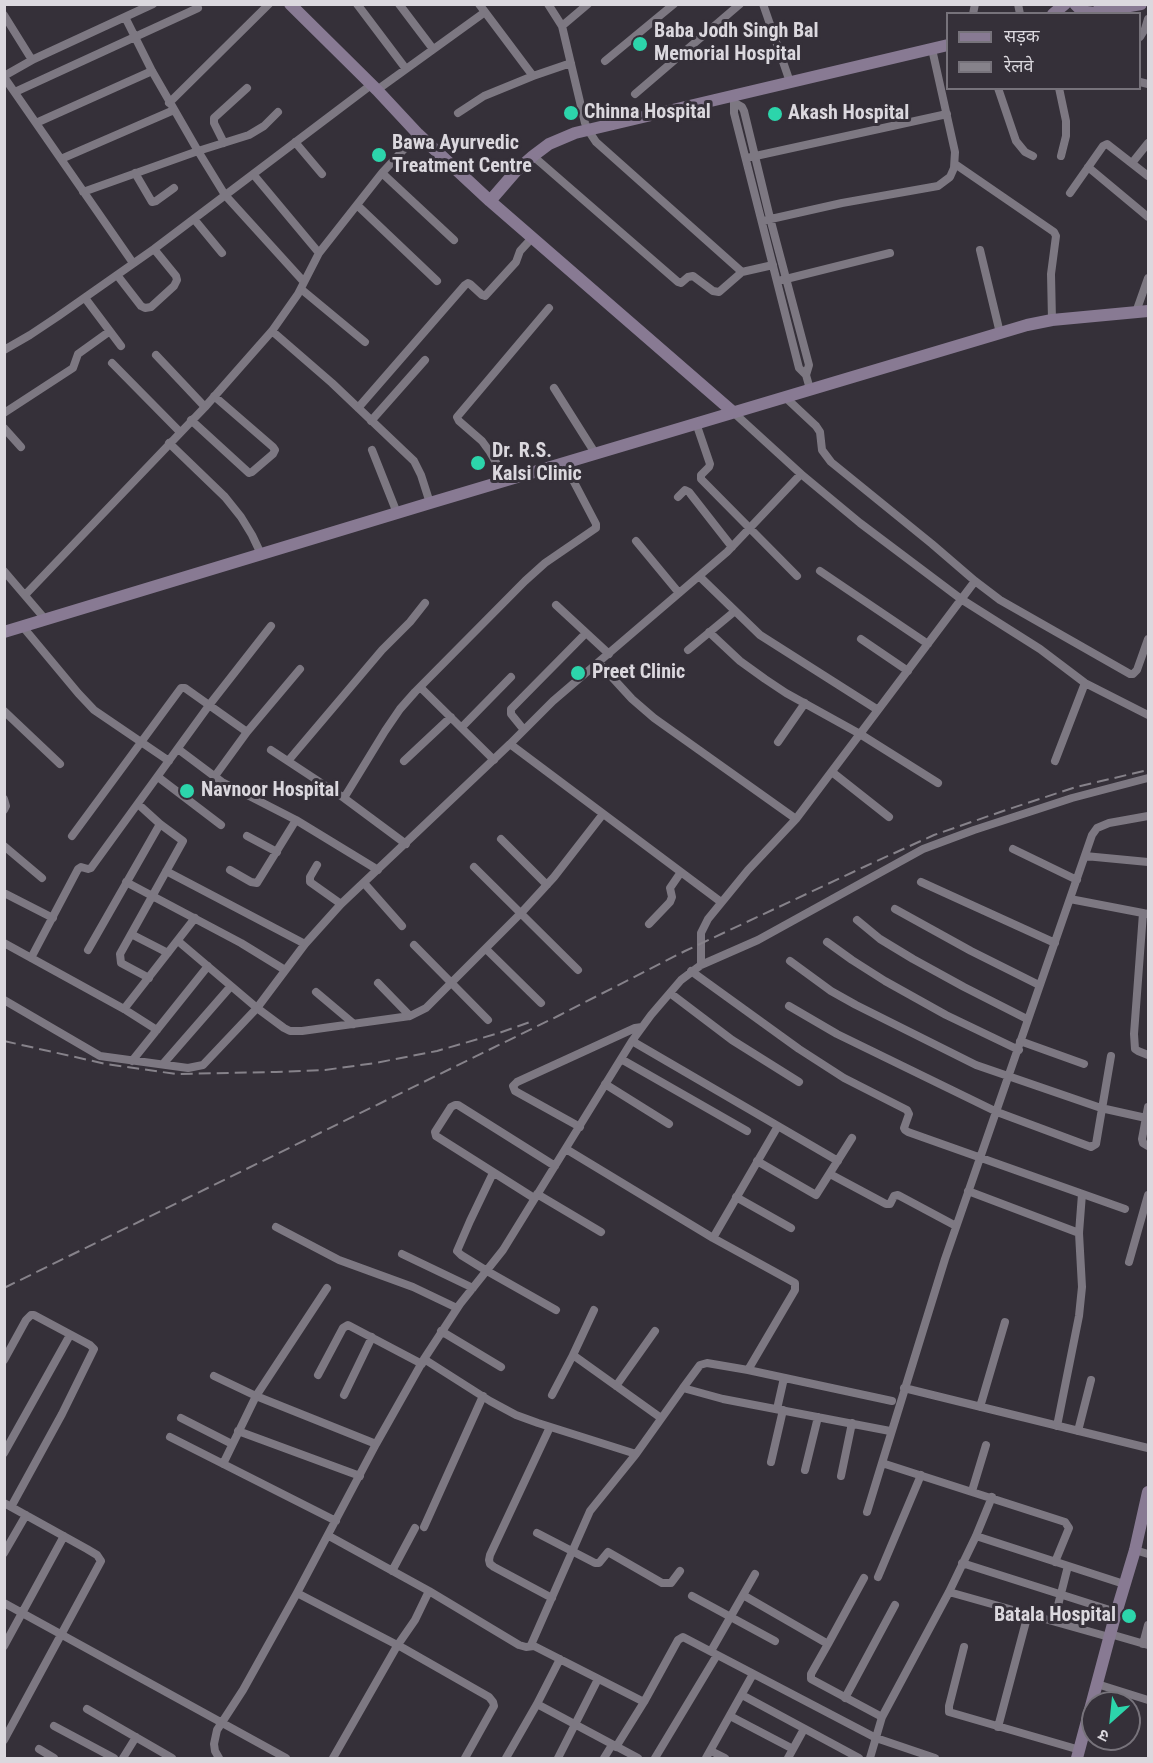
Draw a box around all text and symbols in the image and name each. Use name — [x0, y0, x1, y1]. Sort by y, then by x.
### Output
legend — [946, 12, 1141, 90]
place label: Baba Jodh Singh Bal Memorial Hospital — [654, 20, 819, 67]
text: सड़क — [1004, 25, 1040, 46]
marker: Baba Jodh Singh Bal Memorial Hospital — [631, 35, 649, 53]
text: रेलवे — [1004, 55, 1034, 76]
place label: Chinna Hospital — [584, 101, 711, 125]
place label: Akash Hospital — [788, 102, 909, 126]
marker: Chinna Hospital — [562, 104, 580, 122]
marker: Akash Hospital — [766, 105, 784, 123]
place label: Bawa Ayurvedic Treatment Centre — [392, 132, 532, 179]
marker: Bawa Ayurvedic Treatment Centre — [370, 146, 388, 164]
place label: Dr. R.S. Kalsi Clinic — [492, 440, 582, 487]
marker: Dr. R.S. Kalsi Clinic — [469, 454, 487, 472]
place label: Preet Clinic — [592, 661, 685, 685]
marker: Preet Clinic — [569, 664, 587, 682]
place label: Navnoor Hospital — [201, 779, 339, 803]
marker: Navnoor Hospital — [178, 782, 196, 800]
place label: Batala Hospital — [994, 1604, 1116, 1628]
marker: Batala Hospital — [1120, 1607, 1138, 1625]
north arrow — [1081, 1691, 1141, 1751]
text: उ — [1095, 1725, 1112, 1746]

